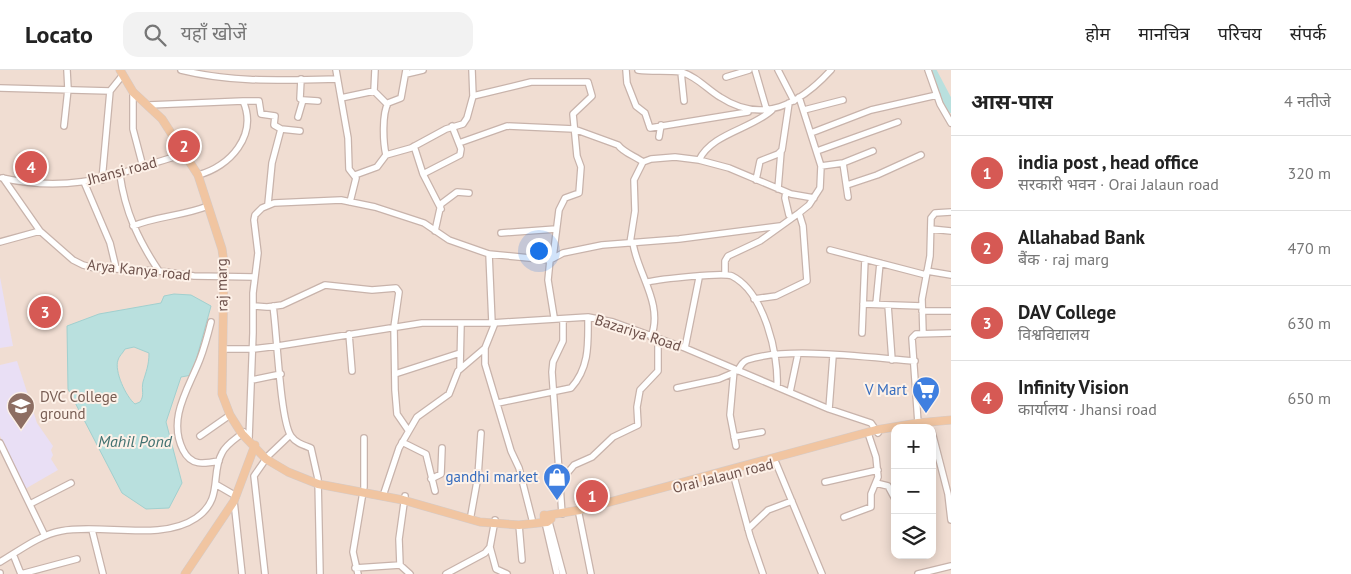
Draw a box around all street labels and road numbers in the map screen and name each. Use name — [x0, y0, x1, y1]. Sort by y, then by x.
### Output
street label: Jhansi road — [84, 152, 159, 189]
street label: Arya Kanya road — [86, 255, 192, 284]
street label: raj marg — [212, 258, 231, 312]
street label: Bazariya Road — [593, 310, 684, 355]
street label: Orai Jalaun road — [670, 454, 775, 497]

